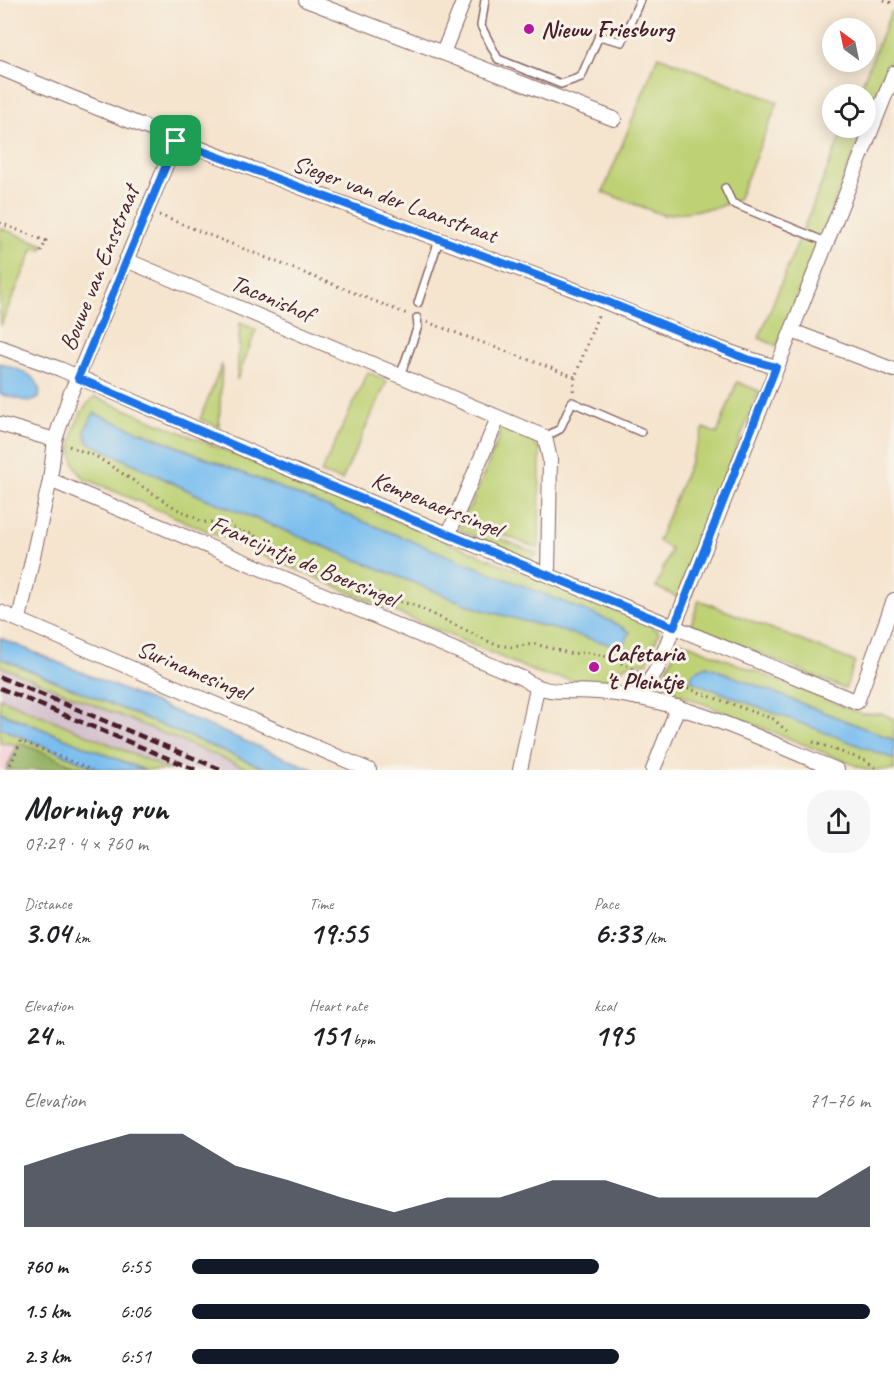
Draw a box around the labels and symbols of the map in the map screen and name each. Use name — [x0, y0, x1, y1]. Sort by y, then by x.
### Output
place label: Nieuw Friesburg — [541, 14, 676, 44]
north arrow — [822, 18, 876, 72]
marker: Nieuw Friesburg — [522, 22, 536, 36]
pin — [150, 115, 201, 166]
street label: Sieger van der Laanstraat — [289, 148, 503, 251]
street label: Bouwe van Ensstraat — [52, 178, 147, 355]
street label: Taconishof — [226, 267, 322, 331]
street label: Kempenaerssingel — [367, 464, 510, 545]
street label: Francijntje de Boersingel — [206, 508, 406, 615]
street label: Surinamesingel — [132, 633, 257, 709]
place label: Cafetaria 't Pleintje — [606, 638, 687, 696]
marker: Cafetaria 't Pleintje — [587, 660, 601, 674]

